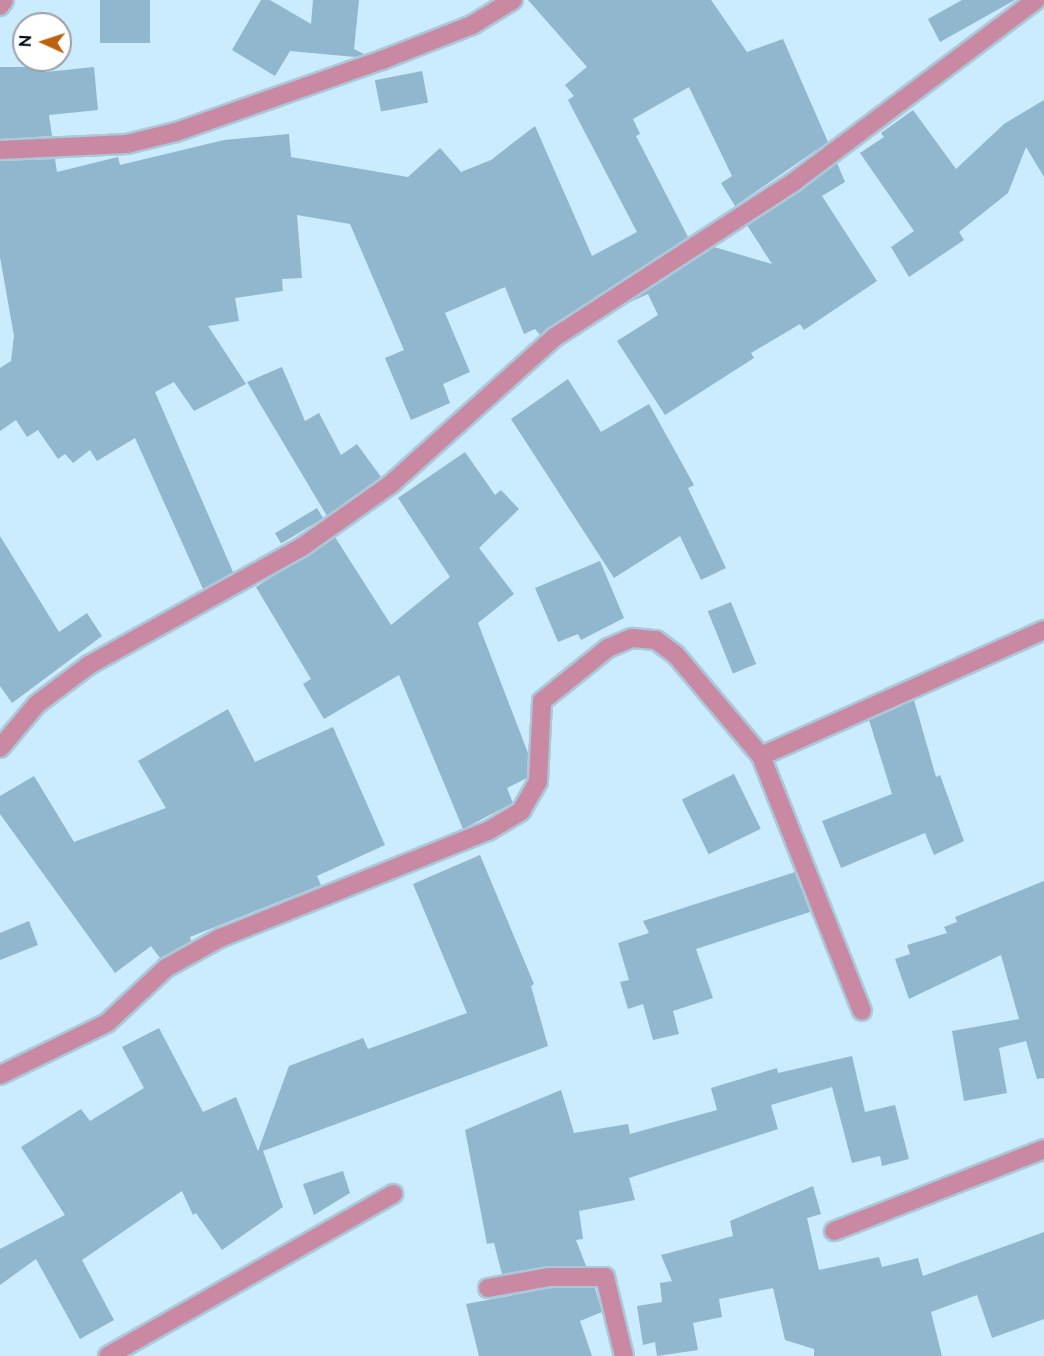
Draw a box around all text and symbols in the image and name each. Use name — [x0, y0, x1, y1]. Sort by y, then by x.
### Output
north arrow — [12, 12, 72, 72]
text: N — [16, 35, 35, 48]

